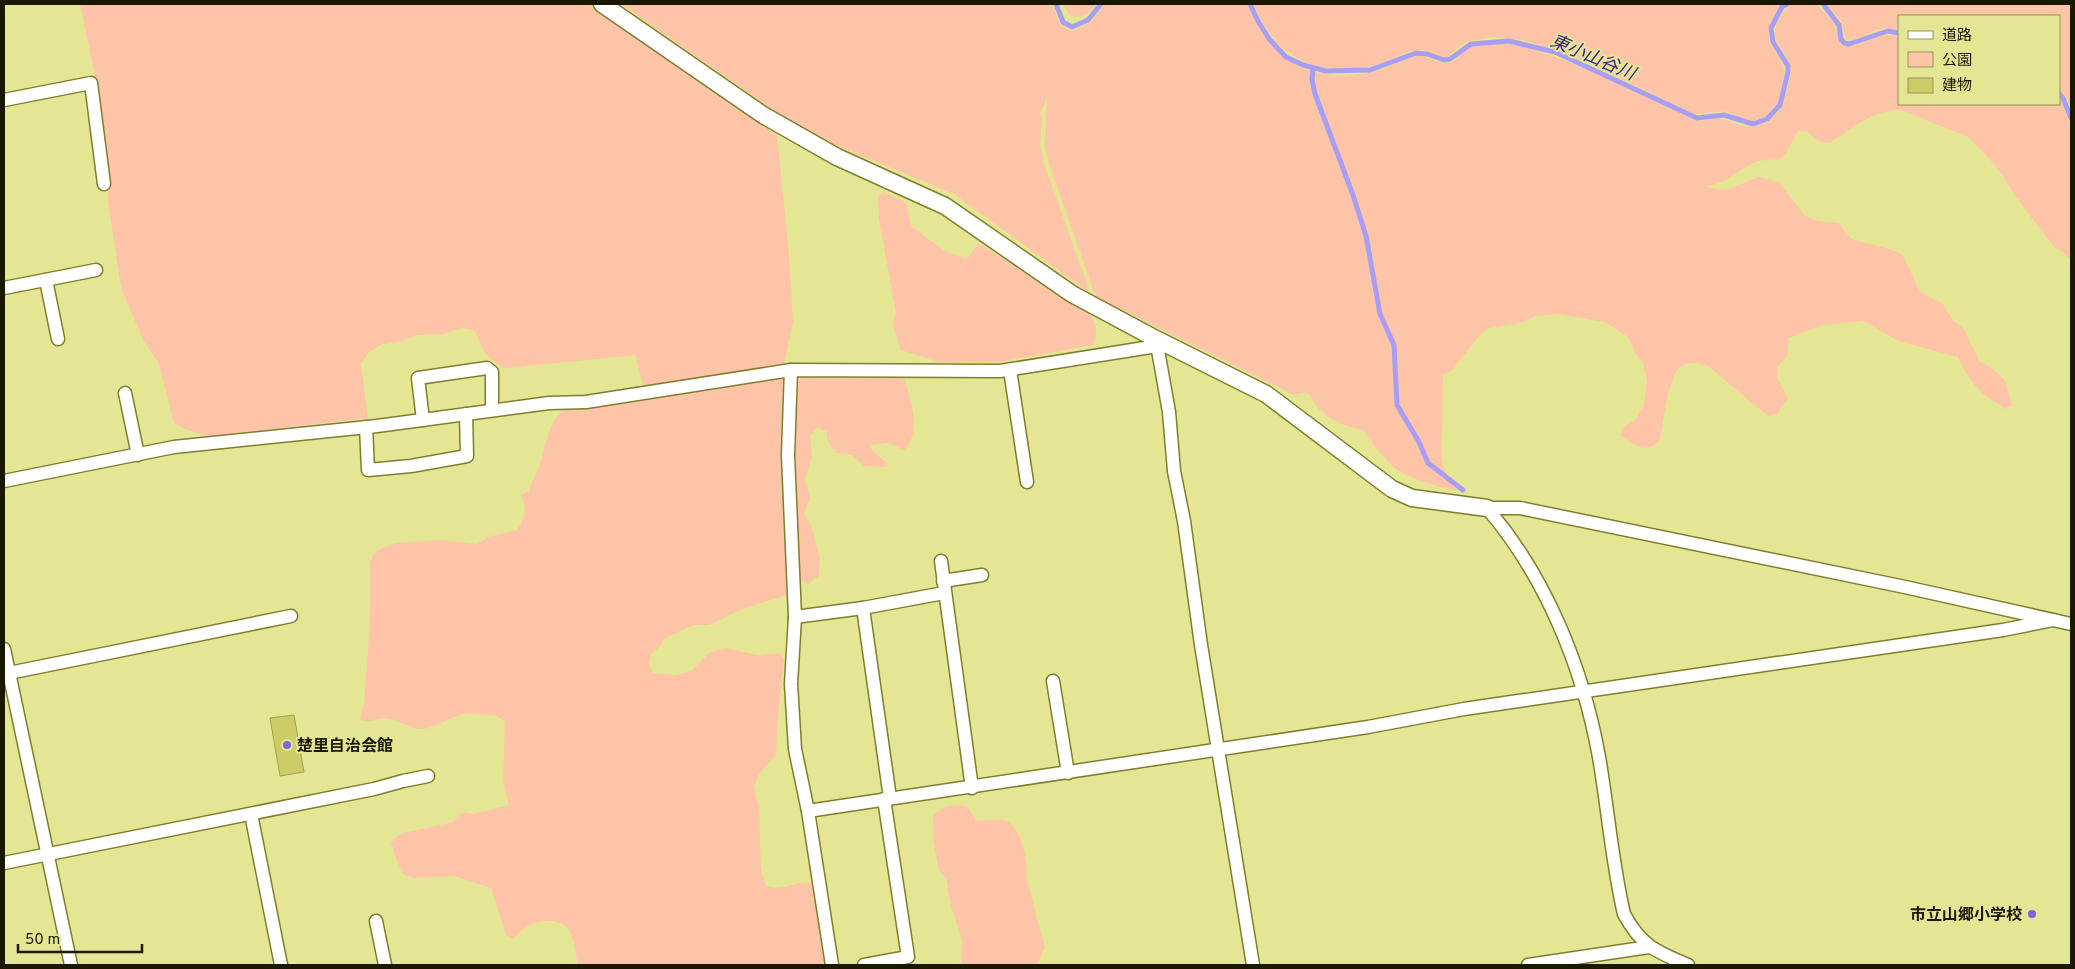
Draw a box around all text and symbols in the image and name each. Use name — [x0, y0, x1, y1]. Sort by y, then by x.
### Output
legend — [1898, 15, 2060, 105]
text: 道路 — [1942, 27, 1972, 46]
water label: 東小山谷川 — [1546, 30, 1640, 87]
text: 公園 — [1942, 52, 1972, 71]
text: 建物 — [1942, 77, 1972, 96]
place label: 楚里自治会館 — [297, 737, 393, 757]
marker: 楚里自治会館 — [281, 739, 293, 751]
place label: 市立山郷小学校 — [1910, 906, 2022, 926]
marker: 市立山郷小学校 — [2026, 908, 2038, 920]
scale bar — [18, 922, 141, 954]
text: 50 m — [25, 931, 60, 950]

